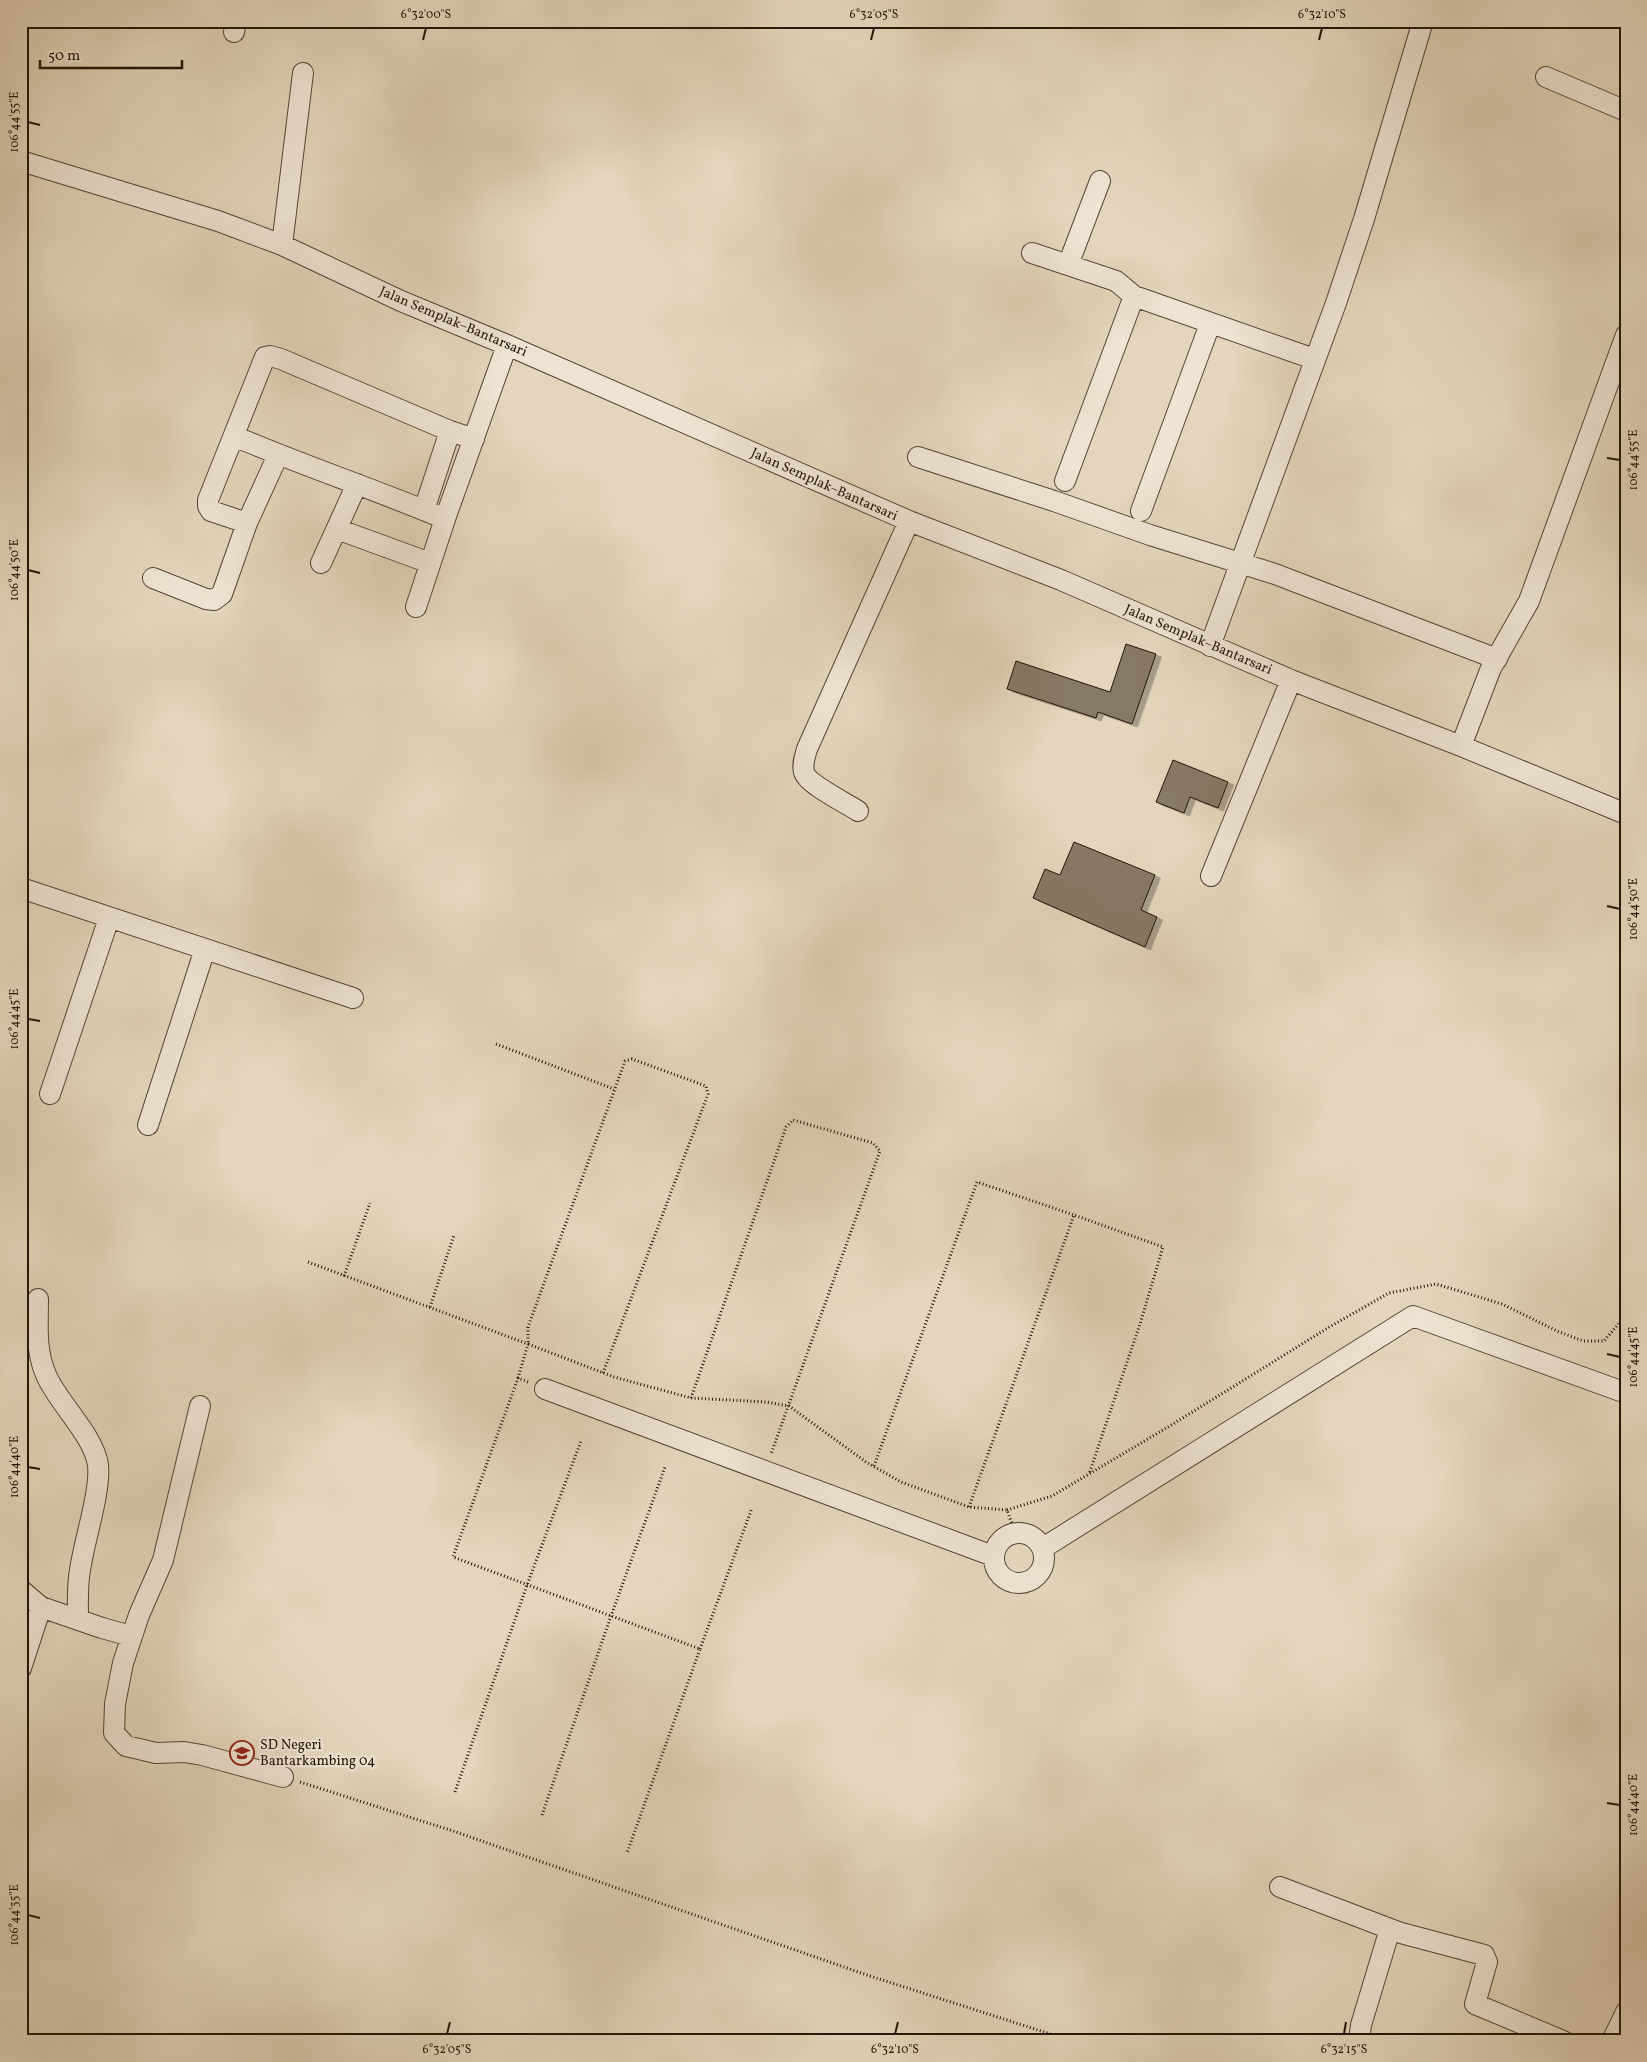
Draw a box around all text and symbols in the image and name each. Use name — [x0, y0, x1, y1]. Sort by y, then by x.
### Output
text: 6°32'00"S — [401, 7, 451, 23]
text: 6°32'05"S — [850, 7, 898, 23]
text: 6°32'10"S — [1298, 7, 1346, 23]
scale bar — [40, 38, 182, 70]
text: 50 m — [48, 46, 80, 67]
text: 106°44'55"E — [7, 92, 23, 152]
street label: Jalan Semplak–Bantarsari — [376, 282, 530, 362]
text: 106°44'55"E — [1626, 430, 1642, 490]
street label: Jalan Semplak–Bantarsari — [747, 444, 901, 526]
text: 106°44'50"E — [7, 539, 23, 601]
street label: Jalan Semplak–Bantarsari — [1121, 600, 1275, 680]
text: 106°44'50"E — [1626, 878, 1642, 940]
text: 106°44'45"E — [7, 989, 23, 1049]
text: 106°44'45"E — [1626, 1327, 1642, 1387]
text: 106°44'40"E — [7, 1436, 23, 1498]
place label: SD Negeri Bantarkambing 04 — [260, 1736, 375, 1771]
school or university icon: SD Negeri Bantarkambing 04 — [229, 1740, 255, 1766]
text: 106°44'40"E — [1626, 1774, 1642, 1836]
text: 106°44'35"E — [7, 1884, 23, 1946]
text: 6°32'05"S — [423, 2042, 471, 2058]
text: 6°32'10"S — [871, 2042, 919, 2058]
text: 6°32'15"S — [1321, 2042, 1367, 2058]

